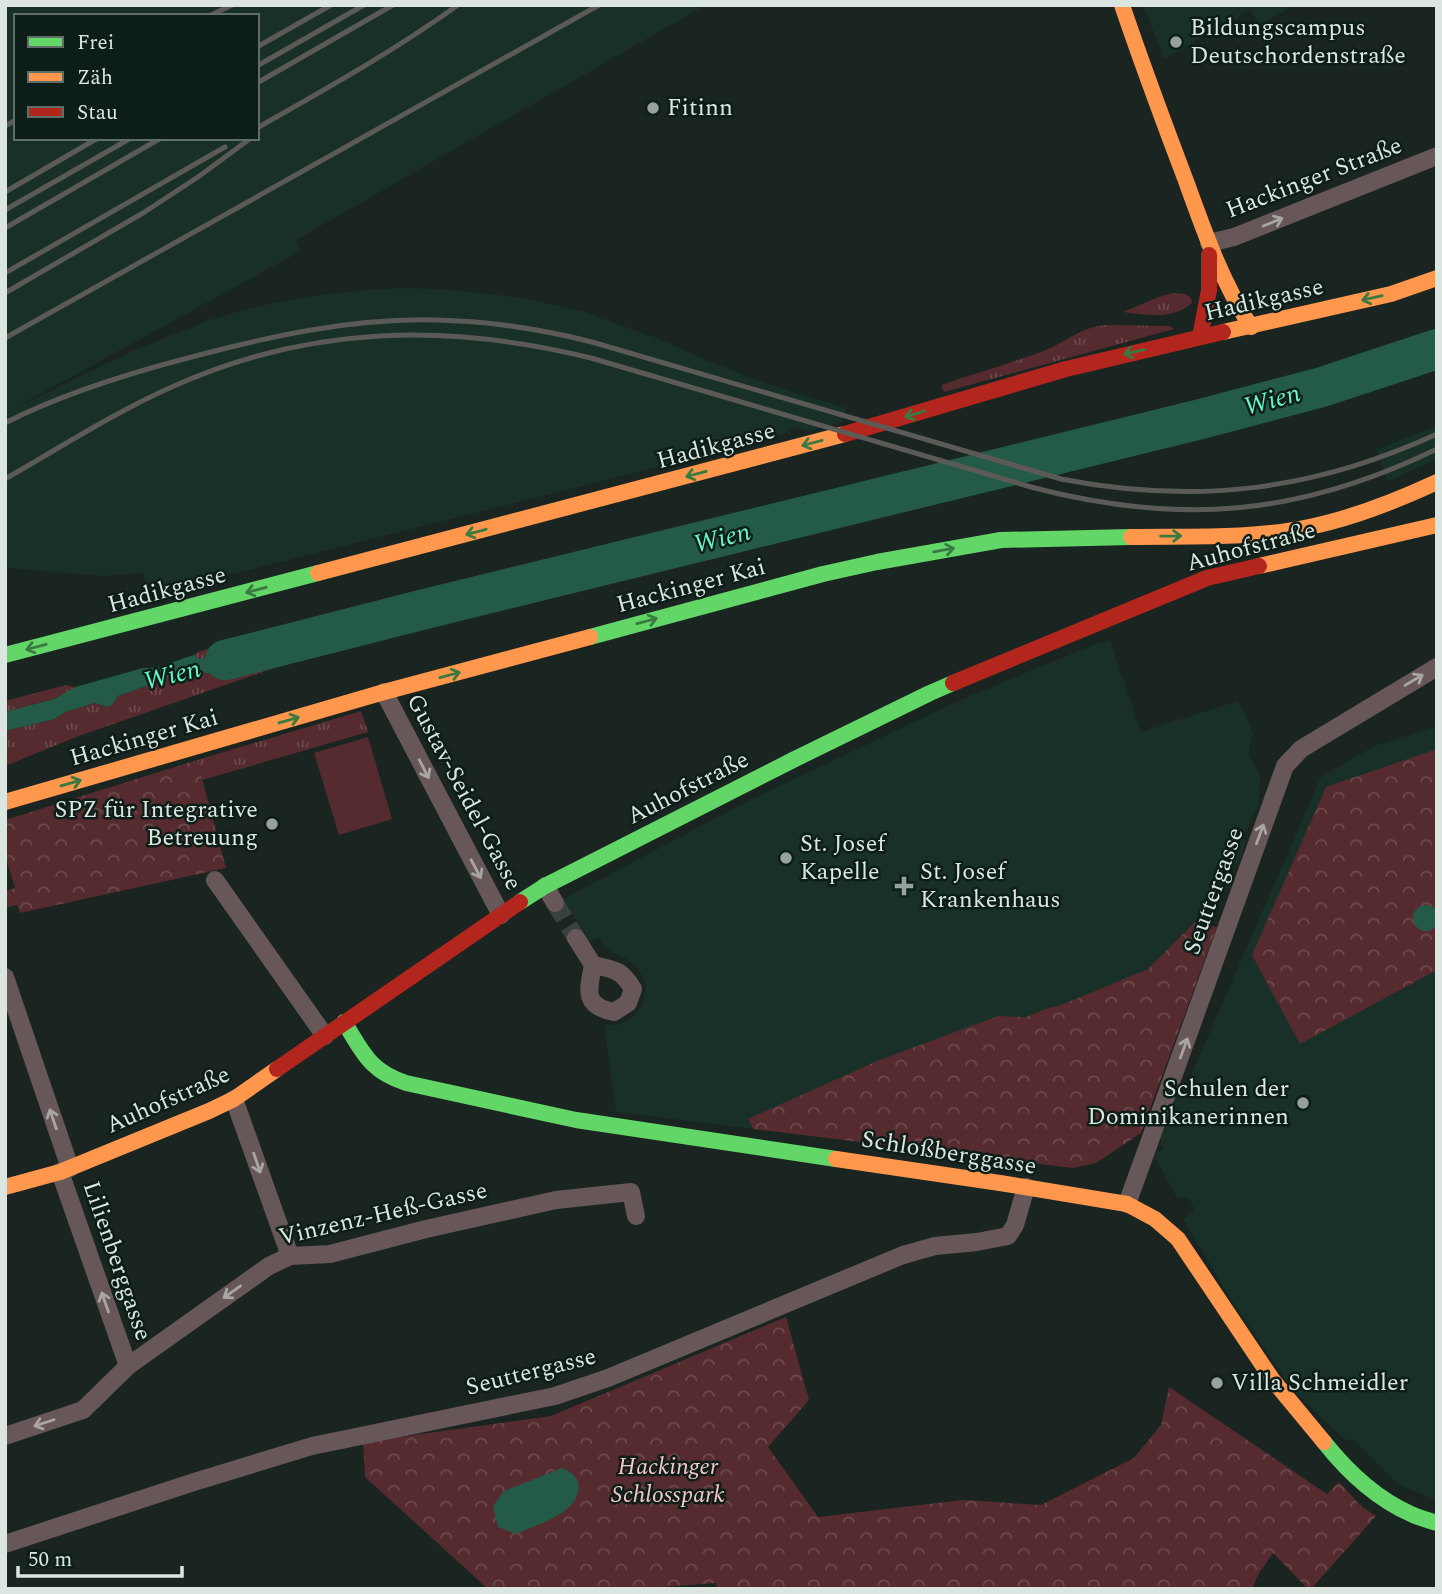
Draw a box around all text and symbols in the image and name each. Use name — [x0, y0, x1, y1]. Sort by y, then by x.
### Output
place label: Bildungscampus Deutschordenstraße — [1190, 10, 1406, 74]
legend — [14, 14, 259, 140]
text: Frei — [77, 27, 114, 59]
marker: Bildungscampus Deutschordenstraße — [1168, 34, 1184, 50]
text: Zäh — [77, 62, 113, 94]
place label: Fitinn — [667, 90, 733, 126]
text: Stau — [77, 97, 118, 129]
marker: Fitinn — [645, 100, 661, 116]
street label: Hackinger Straße — [1221, 128, 1407, 228]
one-way arrow — [1262, 214, 1284, 227]
street label: Hadikgasse — [1201, 269, 1327, 331]
one-way arrow — [1361, 292, 1384, 306]
one-way arrow — [1123, 346, 1145, 359]
water label: Wien — [1239, 373, 1305, 427]
one-way arrow — [904, 409, 926, 421]
street label: Hadikgasse — [653, 413, 779, 479]
one-way arrow — [801, 438, 823, 451]
one-way arrow — [685, 468, 708, 481]
water label: Wien — [689, 512, 755, 564]
street label: Auhofstraße — [1182, 512, 1320, 582]
one-way arrow — [465, 526, 488, 539]
one-way arrow — [1159, 529, 1182, 543]
one-way arrow — [932, 543, 955, 556]
street label: Hackinger Kai — [612, 549, 770, 623]
street label: Hadikgasse — [104, 557, 230, 623]
one-way arrow — [245, 584, 268, 597]
one-way arrow — [636, 613, 658, 626]
one-way arrow — [25, 641, 48, 654]
water label: Wien — [139, 649, 205, 701]
one-way arrow — [439, 667, 461, 680]
one-way arrow — [1403, 673, 1423, 687]
street label: Gustav-Seidel-Gasse — [397, 687, 531, 897]
street label: Hackinger Kai — [66, 700, 222, 776]
one-way arrow — [278, 712, 300, 725]
street label: Auhofstraße — [621, 742, 755, 834]
one-way arrow — [418, 758, 431, 779]
one-way arrow — [60, 776, 82, 789]
place label: SPZ für Integrative Betreuung — [55, 792, 258, 856]
marker: SPZ für Integrative Betreuung — [264, 816, 280, 832]
street label: Seuttergasse — [1174, 822, 1254, 960]
one-way arrow — [1255, 823, 1268, 845]
place label: St. Josef Kapelle — [800, 826, 887, 890]
marker: St. Josef Kapelle — [778, 850, 794, 866]
place label: St. Josef Krankenhaus — [920, 854, 1061, 918]
one-way arrow — [470, 858, 484, 879]
marker: St. Josef Krankenhaus — [894, 876, 914, 896]
one-way arrow — [1179, 1037, 1191, 1059]
street label: Auhofstraße — [100, 1057, 236, 1143]
place label: Schulen der Dominikanerinnen — [1087, 1071, 1289, 1135]
marker: Schulen der Dominikanerinnen — [1295, 1095, 1311, 1111]
one-way arrow — [46, 1108, 58, 1130]
street label: Schloßberggasse — [859, 1121, 1039, 1185]
one-way arrow — [252, 1151, 264, 1173]
street label: Vinzenz-Heß-Gasse — [275, 1172, 491, 1256]
street label: Lilienberggasse — [73, 1176, 161, 1346]
one-way arrow — [223, 1284, 242, 1299]
one-way arrow — [98, 1291, 110, 1313]
street label: Seuttergasse — [462, 1338, 600, 1406]
place label: Villa Schmeidler — [1231, 1365, 1408, 1401]
marker: Villa Schmeidler — [1209, 1375, 1225, 1391]
one-way arrow — [34, 1418, 56, 1430]
park label: Hackinger Schlosspark — [611, 1449, 725, 1513]
scale bar — [18, 1534, 182, 1578]
text: 50 m — [28, 1544, 72, 1576]

